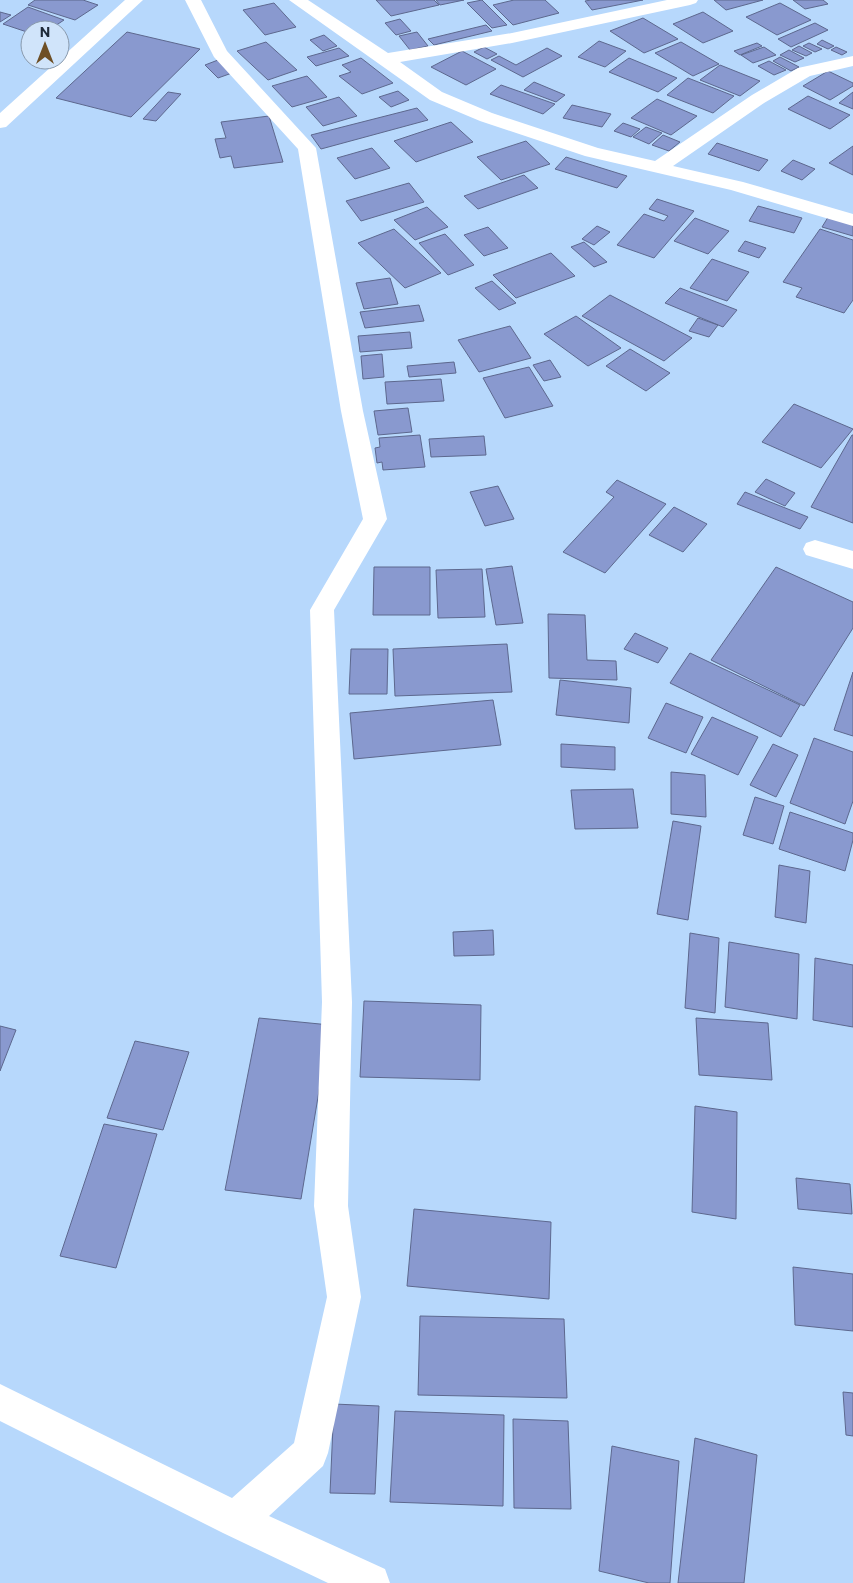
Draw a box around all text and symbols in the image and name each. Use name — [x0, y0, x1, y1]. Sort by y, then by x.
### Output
north arrow — [20, 20, 70, 70]
text: N — [40, 23, 50, 40]

